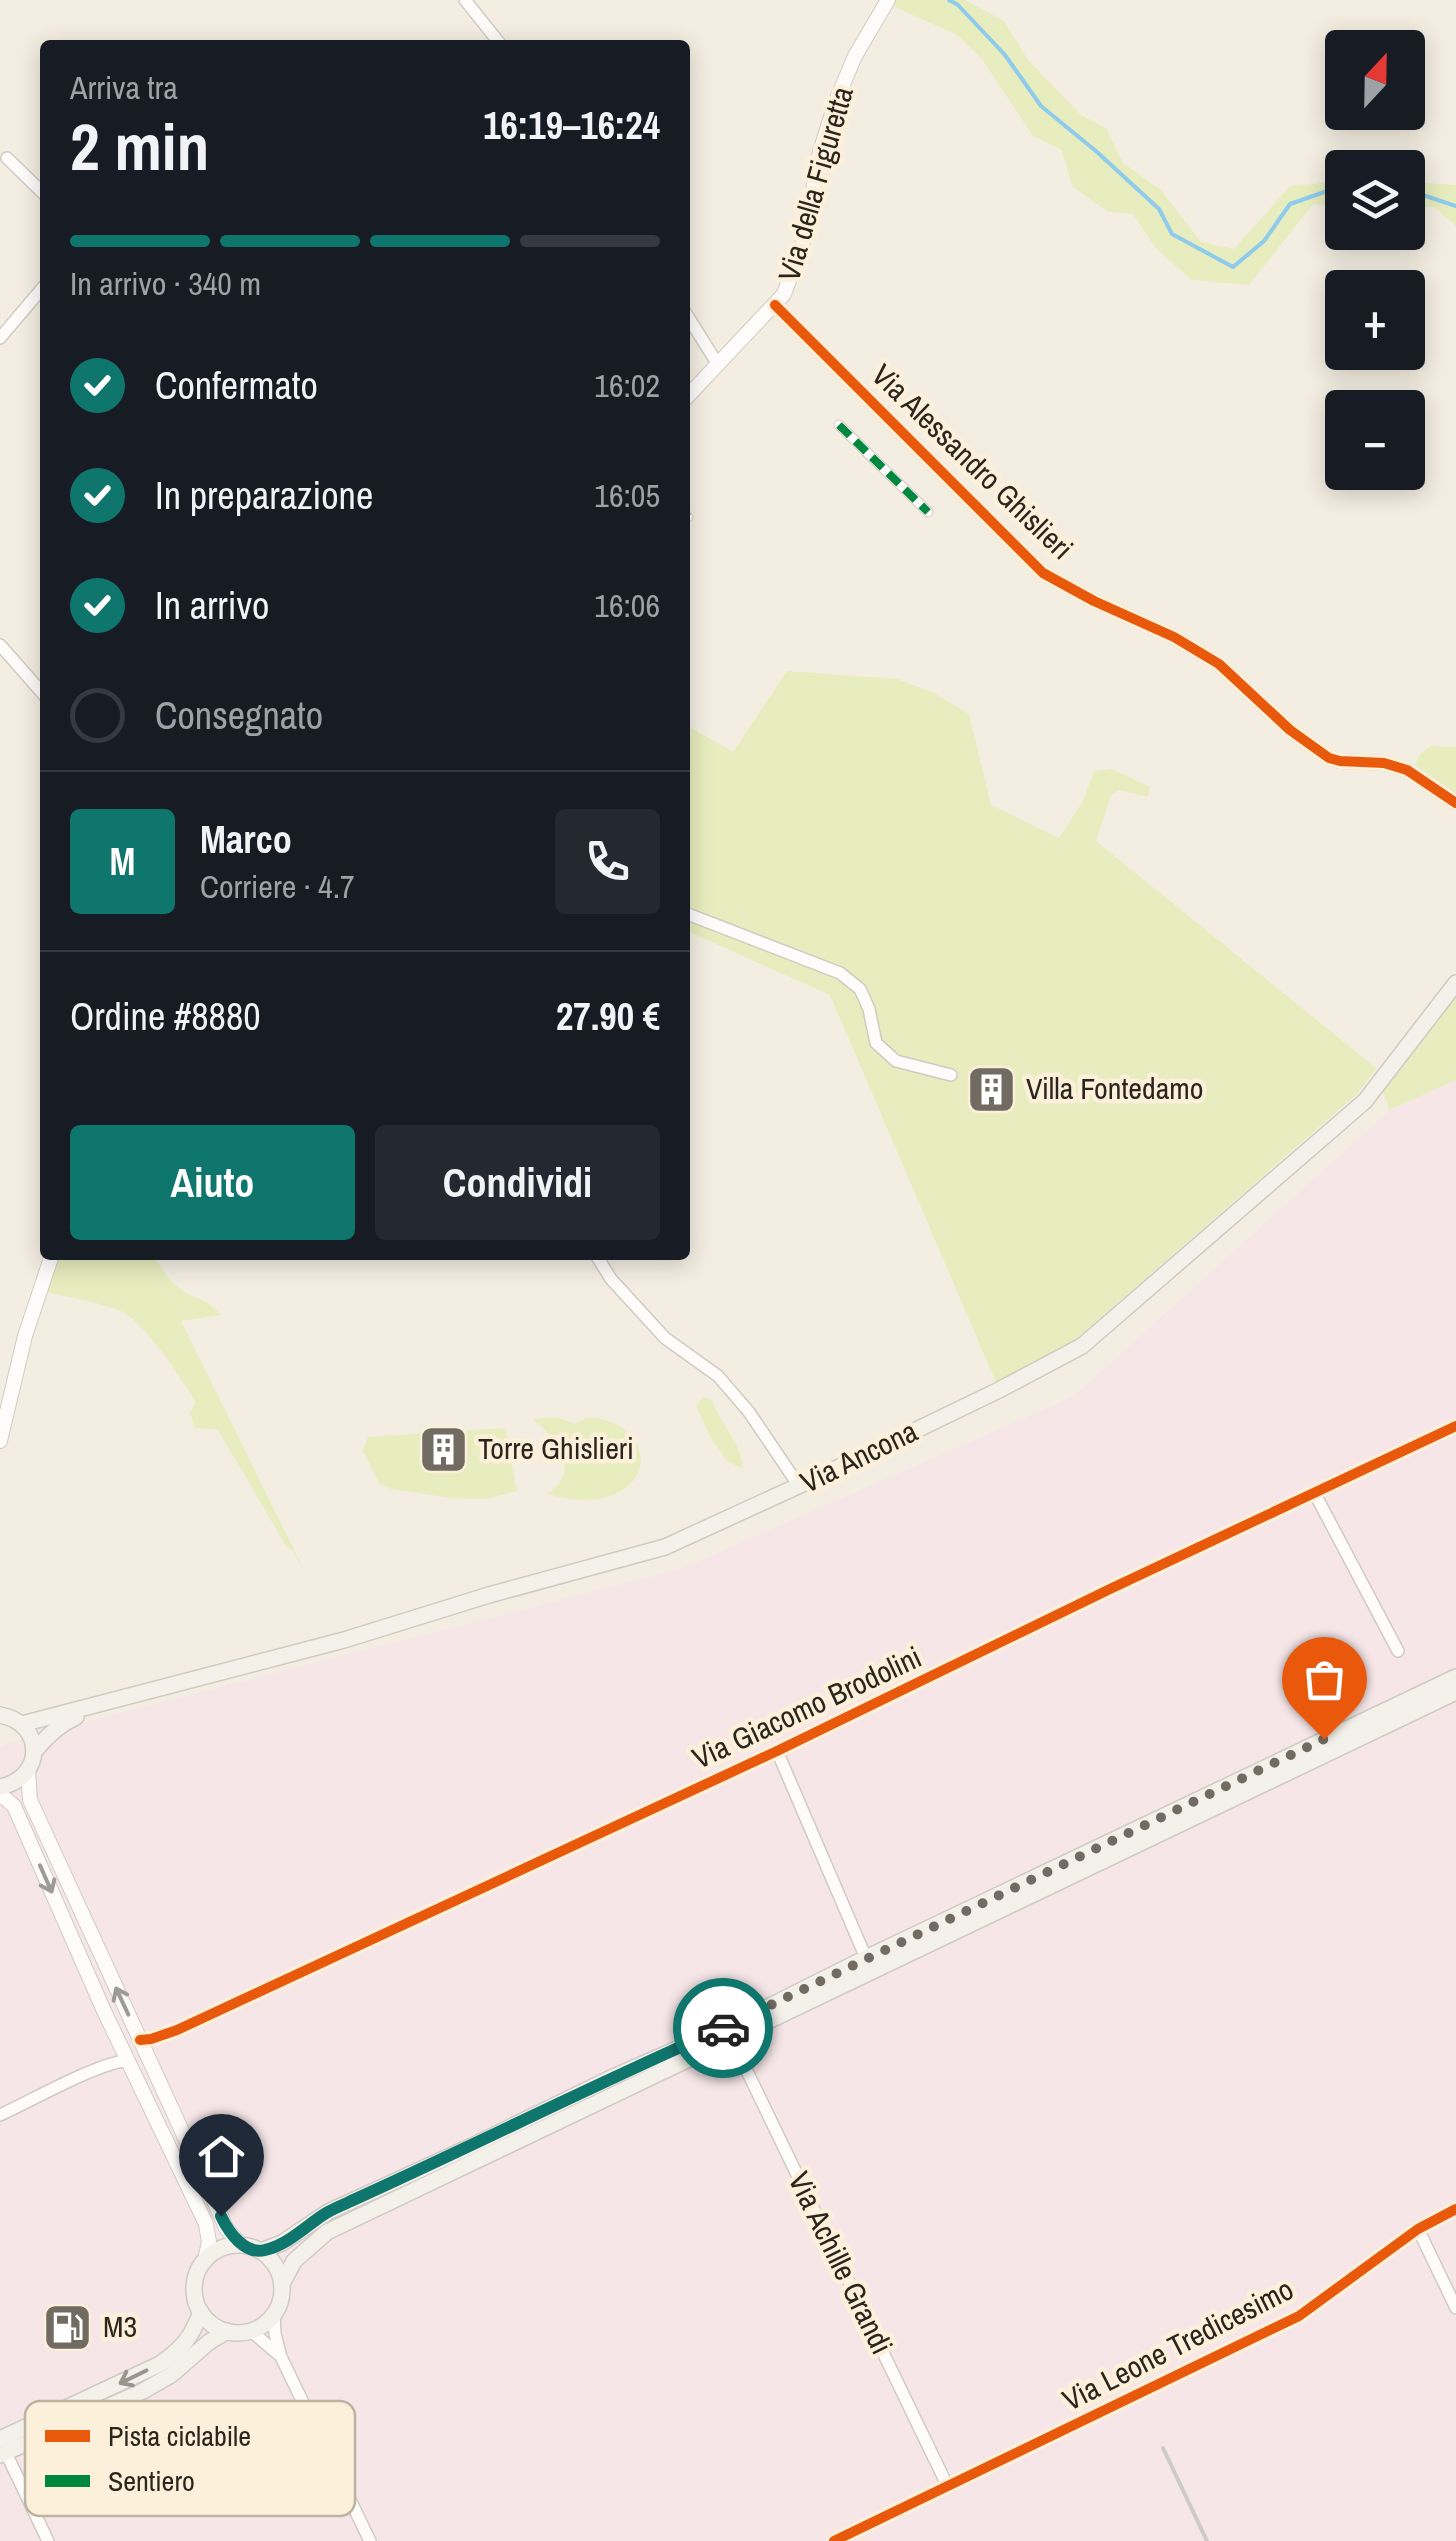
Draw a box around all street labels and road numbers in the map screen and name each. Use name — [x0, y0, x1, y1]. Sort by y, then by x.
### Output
street label: Via della Figuretta — [768, 81, 862, 286]
street label: Via Alessandro Ghislieri — [864, 355, 1082, 568]
street label: Via Ancona — [793, 1410, 924, 1502]
street label: Via Giacomo Brodolini — [686, 1636, 928, 1778]
street label: Via Achille Grandi — [780, 2165, 902, 2360]
street label: Via Leone Tredicesimo — [1055, 2269, 1300, 2420]

